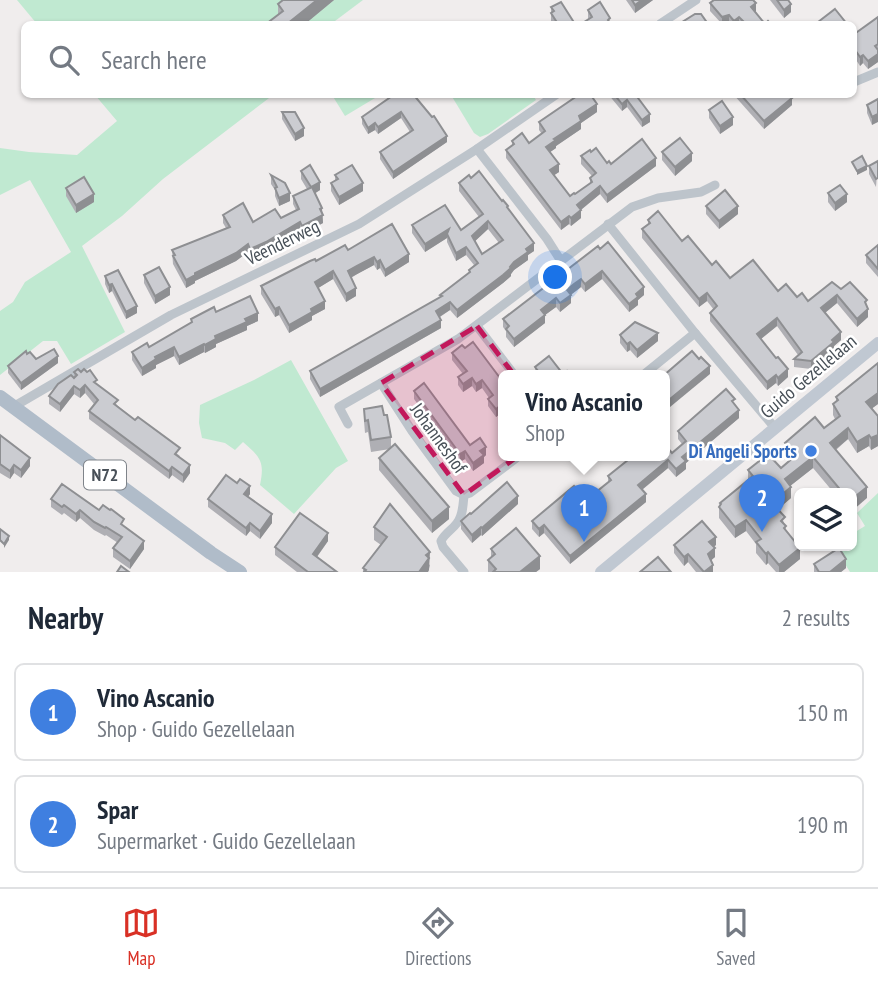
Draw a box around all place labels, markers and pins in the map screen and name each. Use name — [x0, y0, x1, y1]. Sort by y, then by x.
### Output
place label: Di Angeli Sports — [688, 439, 797, 463]
marker: Di Angeli Sports — [803, 443, 819, 459]
pin: 2 — [739, 474, 785, 532]
pin: 1 — [561, 484, 607, 542]

